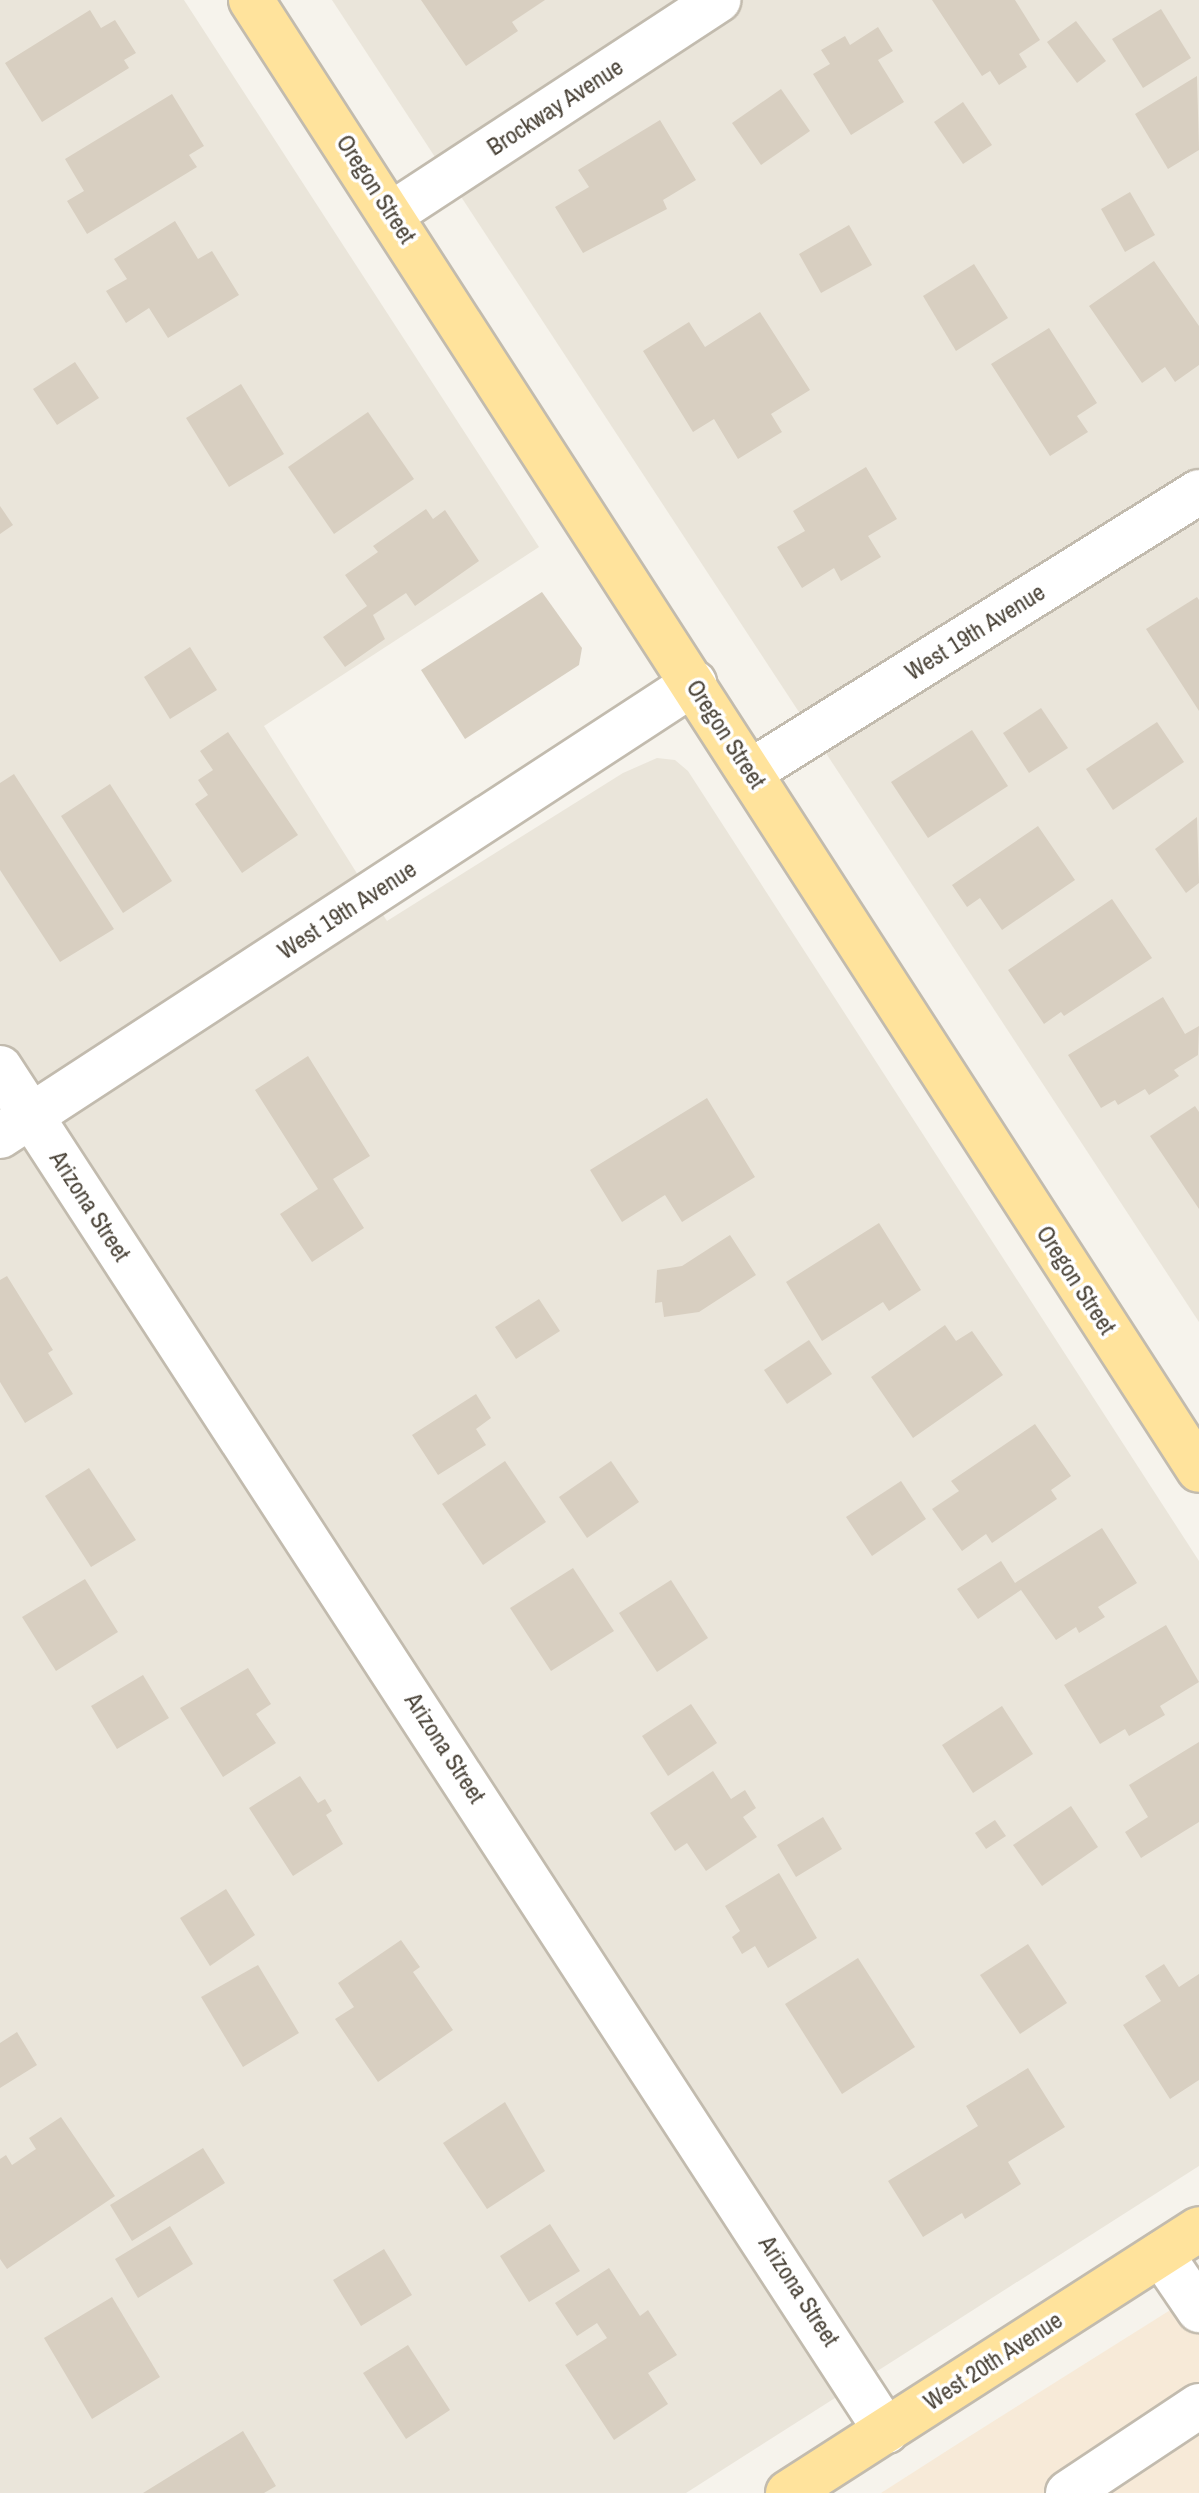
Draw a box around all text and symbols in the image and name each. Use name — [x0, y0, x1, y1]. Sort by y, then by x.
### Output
street label: Brockway Avenue — [481, 52, 629, 162]
street label: Oregon Street — [330, 129, 422, 249]
street label: West 19th Avenue — [899, 577, 1051, 687]
street label: Oregon Street — [680, 674, 772, 794]
street label: West 19th Avenue — [272, 854, 422, 966]
street label: Arizona Street — [44, 1145, 136, 1267]
street label: Oregon Street — [1030, 1220, 1122, 1340]
street label: Arizona Street — [399, 1687, 491, 1809]
street label: Arizona Street — [753, 2230, 845, 2352]
street label: West 20th Avenue — [918, 2305, 1068, 2417]

